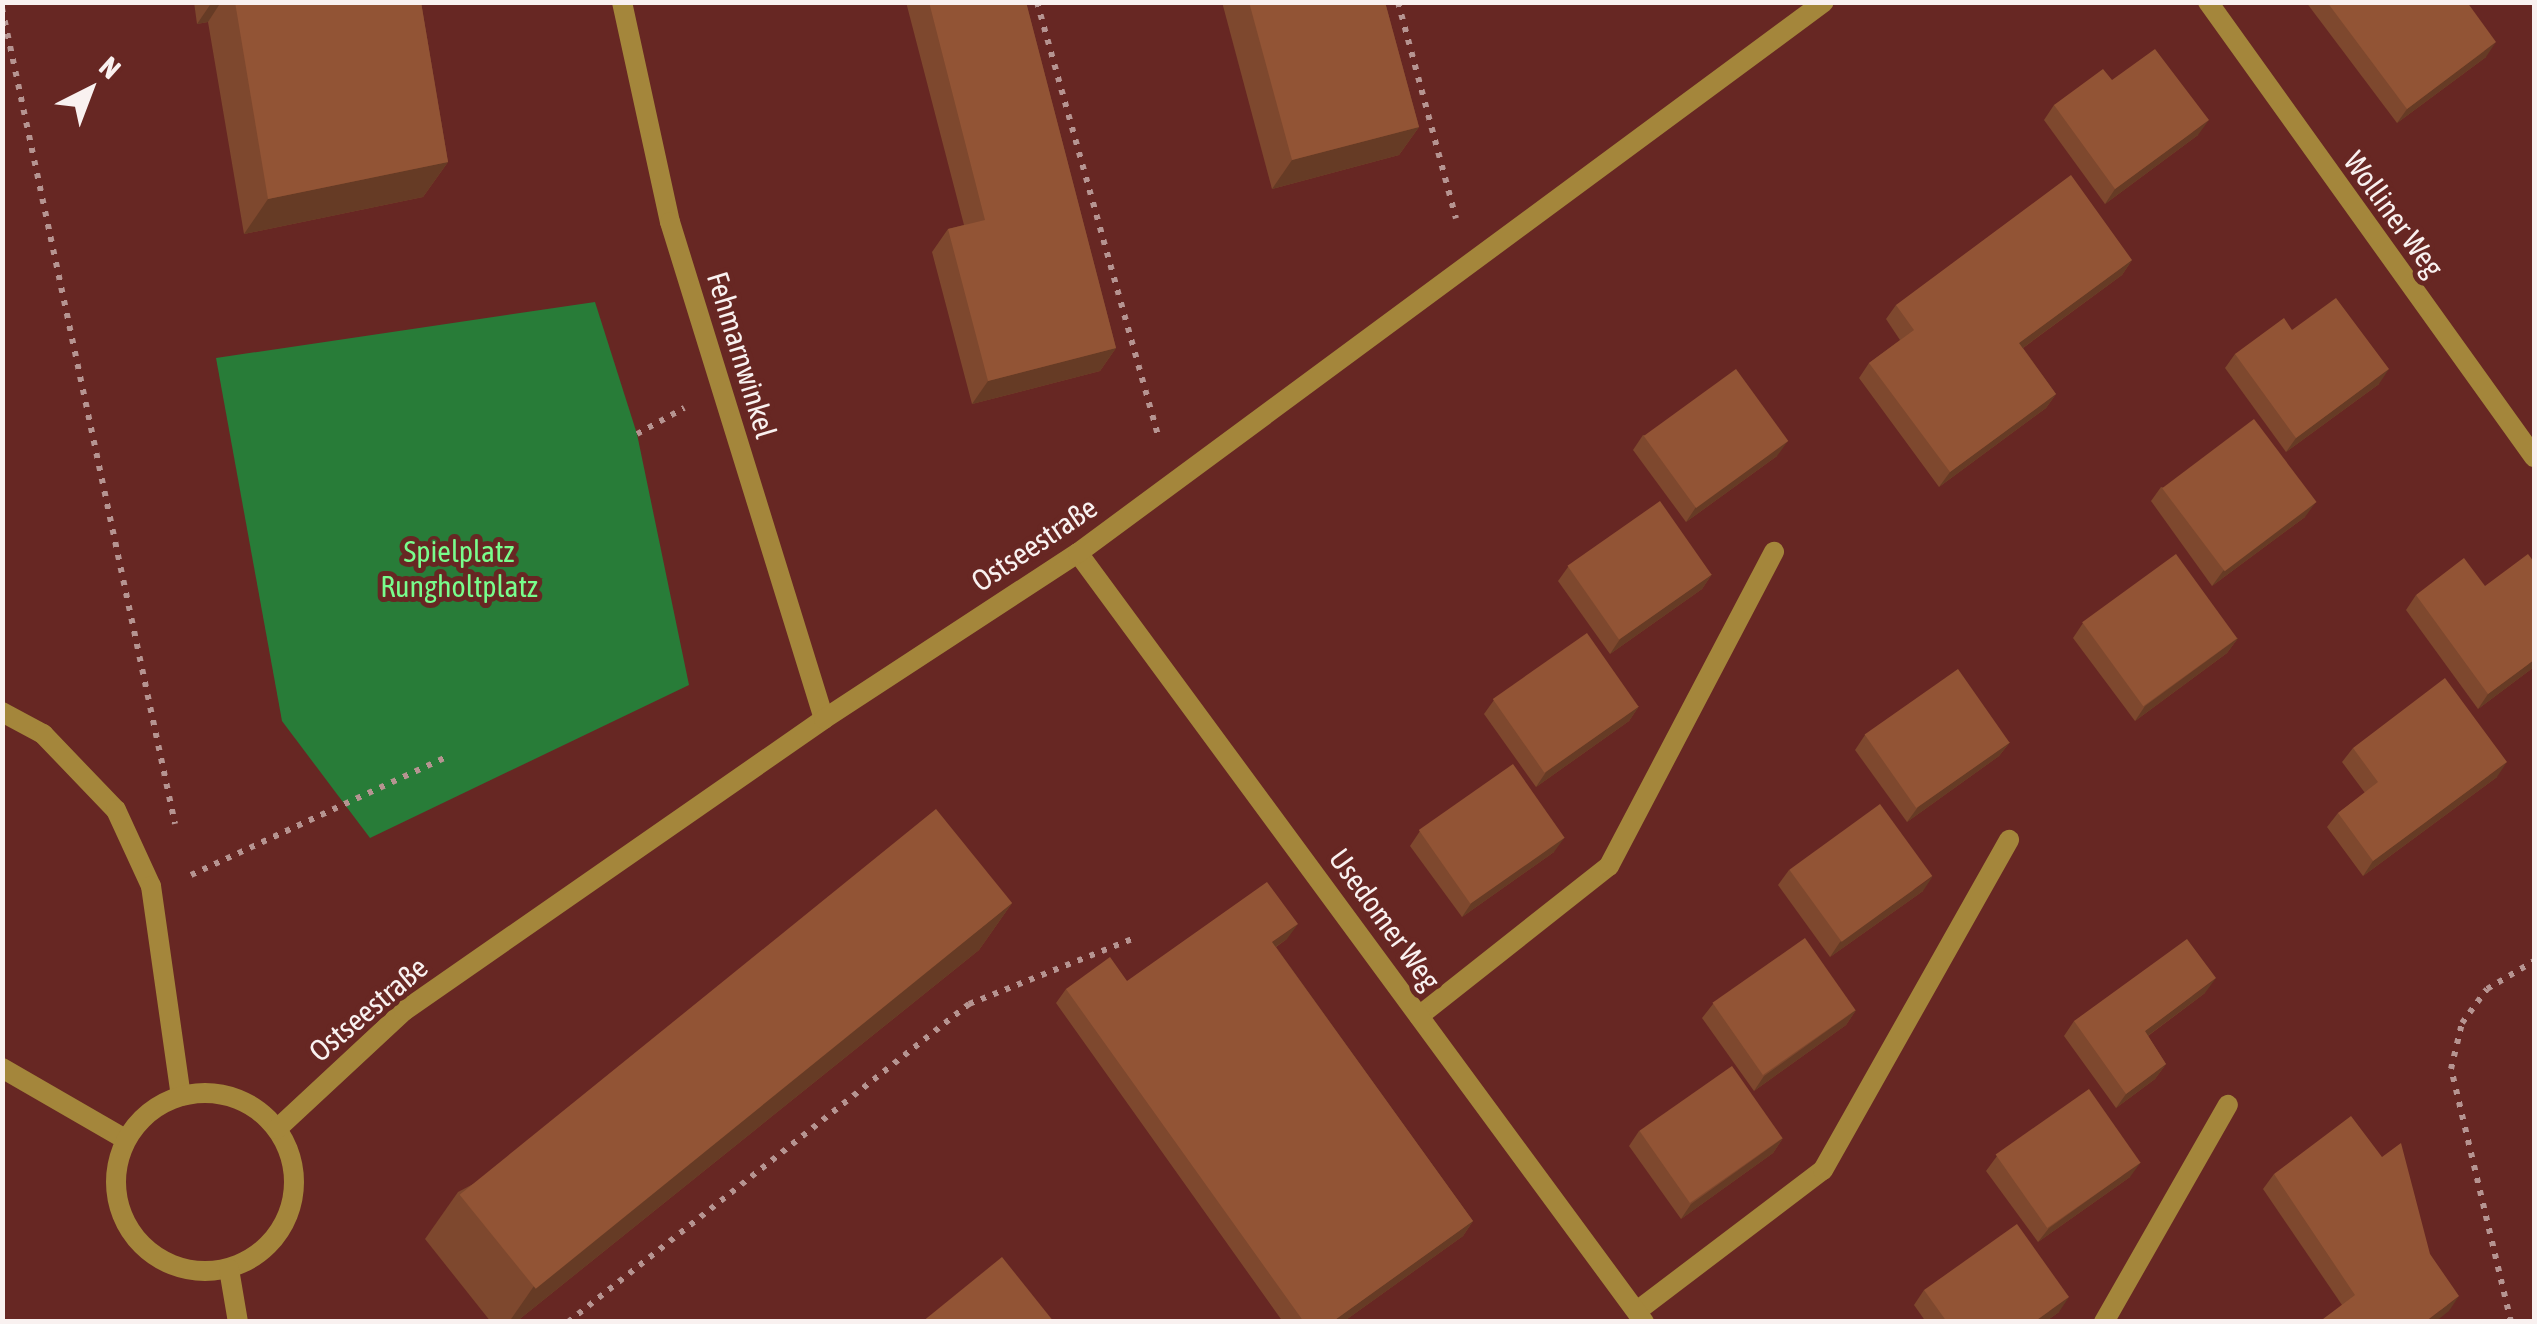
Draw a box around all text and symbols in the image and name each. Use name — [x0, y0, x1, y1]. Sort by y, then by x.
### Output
north arrow — [40, 40, 140, 140]
text: N — [93, 50, 127, 85]
street label: Wolliner Weg — [2336, 144, 2452, 284]
street label: Fehmarnwinkel — [700, 267, 784, 443]
street label: Ostseestraße — [964, 489, 1104, 599]
park label: Spielplatz Rungholtplatz — [380, 533, 538, 604]
street label: Usedomer Weg — [1322, 841, 1448, 997]
street label: Ostseestraße — [301, 949, 435, 1069]

